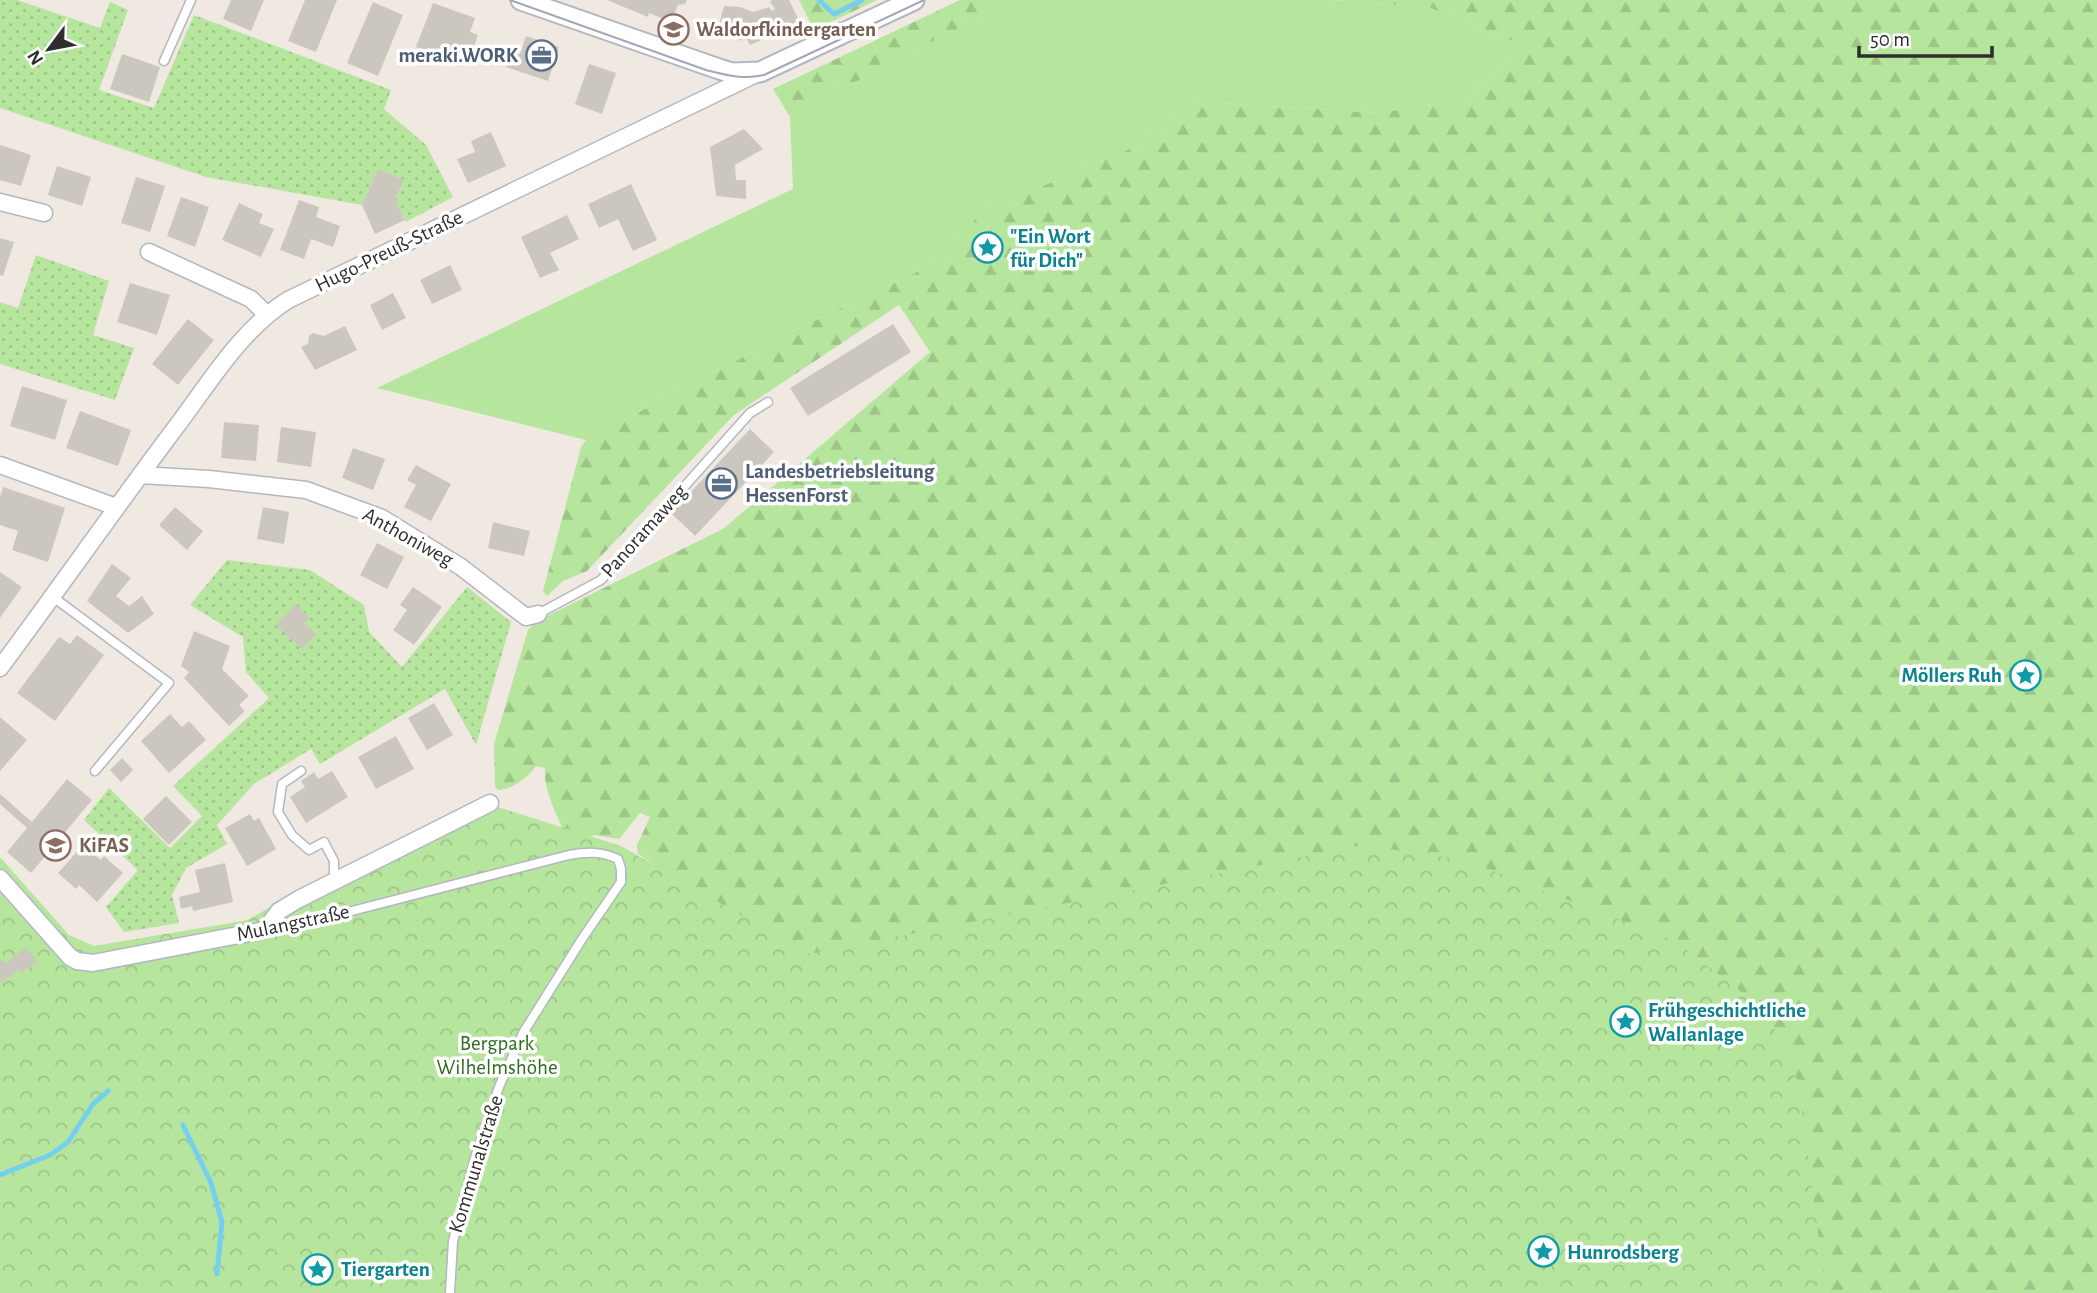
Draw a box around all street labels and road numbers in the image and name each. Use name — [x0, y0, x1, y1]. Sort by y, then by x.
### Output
street label: Hugo-Preuß-Straße — [312, 206, 466, 296]
street label: Panoramaweg — [597, 480, 691, 581]
street label: Anthoniweg — [359, 504, 457, 571]
street label: Mulangstraße — [235, 901, 351, 945]
street label: Kommunalstraße — [445, 1093, 507, 1235]

